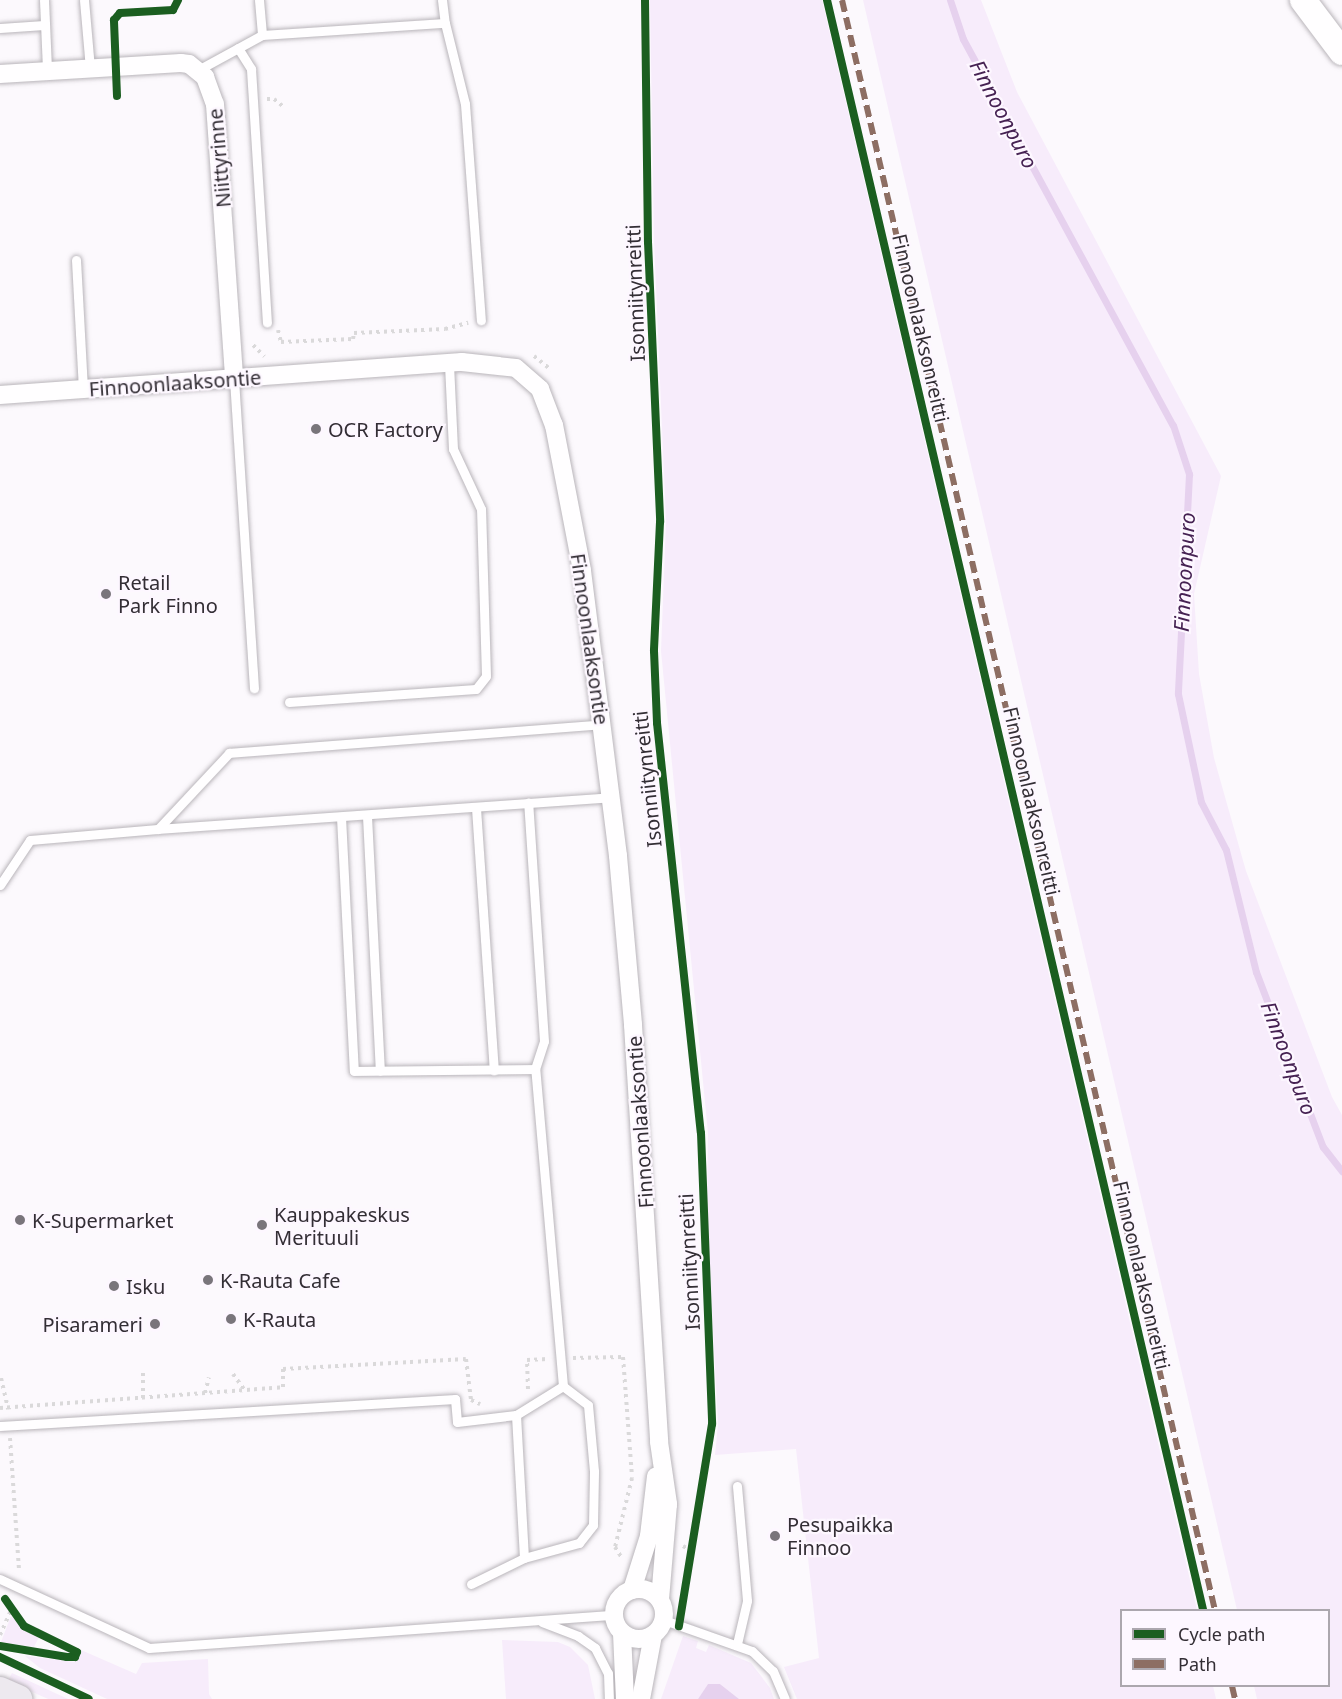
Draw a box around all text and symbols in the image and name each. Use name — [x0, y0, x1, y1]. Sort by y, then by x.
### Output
water label: Finnoonpuro — [965, 55, 1043, 173]
street label: Niittyrinne — [203, 107, 235, 209]
street label: Isonniitynreitti — [621, 224, 649, 362]
street label: Finnoonlaaksonreitti — [888, 231, 954, 425]
street label: Finnoonlaaksontie — [88, 365, 262, 401]
place label: OCR Factory — [328, 417, 443, 441]
marker: OCR Factory — [309, 422, 323, 436]
water label: Finnoonpuro — [1168, 512, 1200, 632]
street label: Finnoonlaaksontie — [566, 552, 614, 726]
place label: Retail Park Finno — [118, 570, 218, 617]
marker: Retail Park Finno — [99, 587, 113, 601]
street label: Finnoonlaaksonreitti — [999, 704, 1065, 898]
street label: Isonniitynreitti — [628, 710, 666, 848]
water label: Finnoonpuro — [1256, 998, 1322, 1118]
street label: Finnoonlaaksontie — [622, 1035, 658, 1209]
street label: Finnoonlaaksonreitti — [1109, 1178, 1175, 1372]
street label: Isonniitynreitti — [673, 1193, 705, 1331]
place label: Kauppakeskus Merituuli — [274, 1202, 410, 1249]
place label: K-Supermarket — [32, 1208, 173, 1232]
marker: K-Supermarket — [13, 1213, 27, 1227]
marker: Kauppakeskus Merituuli — [255, 1218, 269, 1232]
place label: K-Rauta Cafe — [220, 1268, 340, 1292]
marker: K-Rauta Cafe — [201, 1273, 215, 1287]
place label: Isku — [126, 1274, 165, 1298]
marker: Isku — [107, 1279, 121, 1293]
place label: K-Rauta — [243, 1307, 316, 1331]
place label: Pisarameri — [42, 1312, 143, 1336]
marker: K-Rauta — [224, 1312, 238, 1326]
marker: Pisarameri — [148, 1317, 162, 1331]
place label: Pesupaikka Finnoo — [787, 1512, 894, 1559]
marker: Pesupaikka Finnoo — [768, 1529, 782, 1543]
legend — [1120, 1609, 1330, 1687]
text: Cycle path — [1178, 1622, 1265, 1646]
text: Path — [1178, 1652, 1217, 1676]

